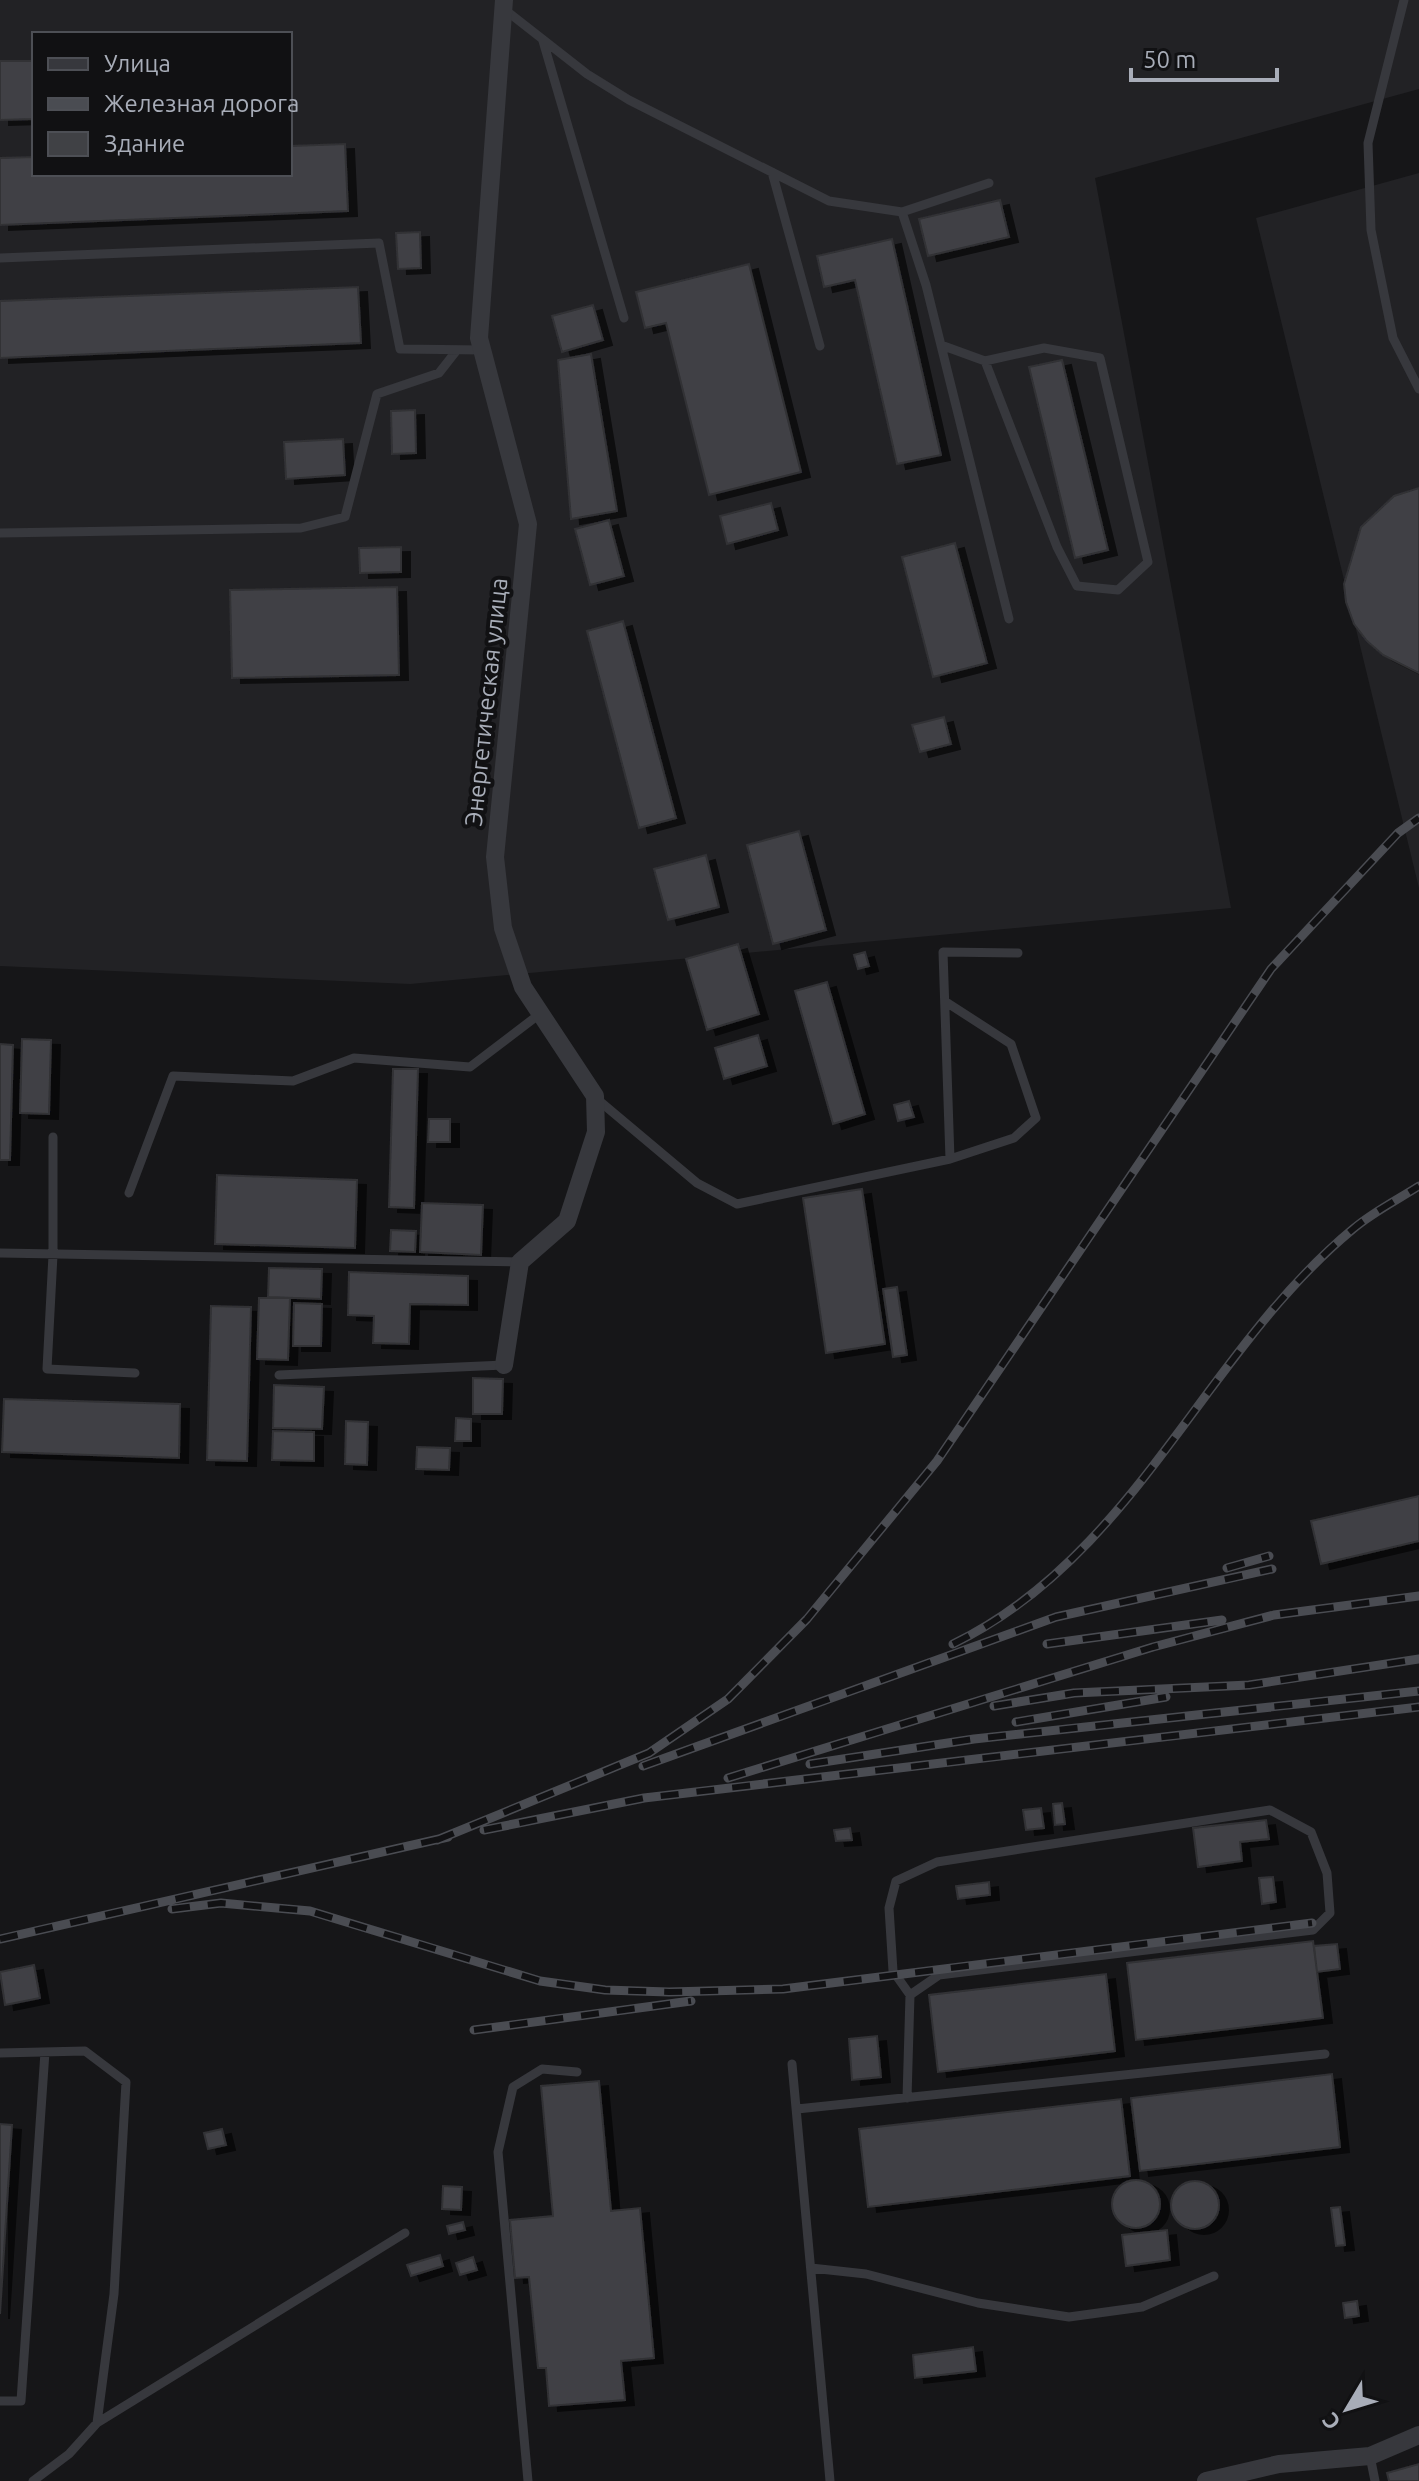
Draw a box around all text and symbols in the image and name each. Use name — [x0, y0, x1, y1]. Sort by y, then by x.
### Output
legend — [32, 32, 292, 176]
scale bar — [1131, 32, 1277, 82]
text: 50 m — [1143, 46, 1196, 73]
text: Улица — [104, 50, 171, 77]
text: Железная дорога — [104, 90, 299, 117]
text: Здание — [104, 130, 185, 157]
street label: Энергетическая улица — [460, 576, 512, 828]
north arrow — [1307, 2369, 1387, 2449]
text: С — [1317, 2408, 1345, 2435]

